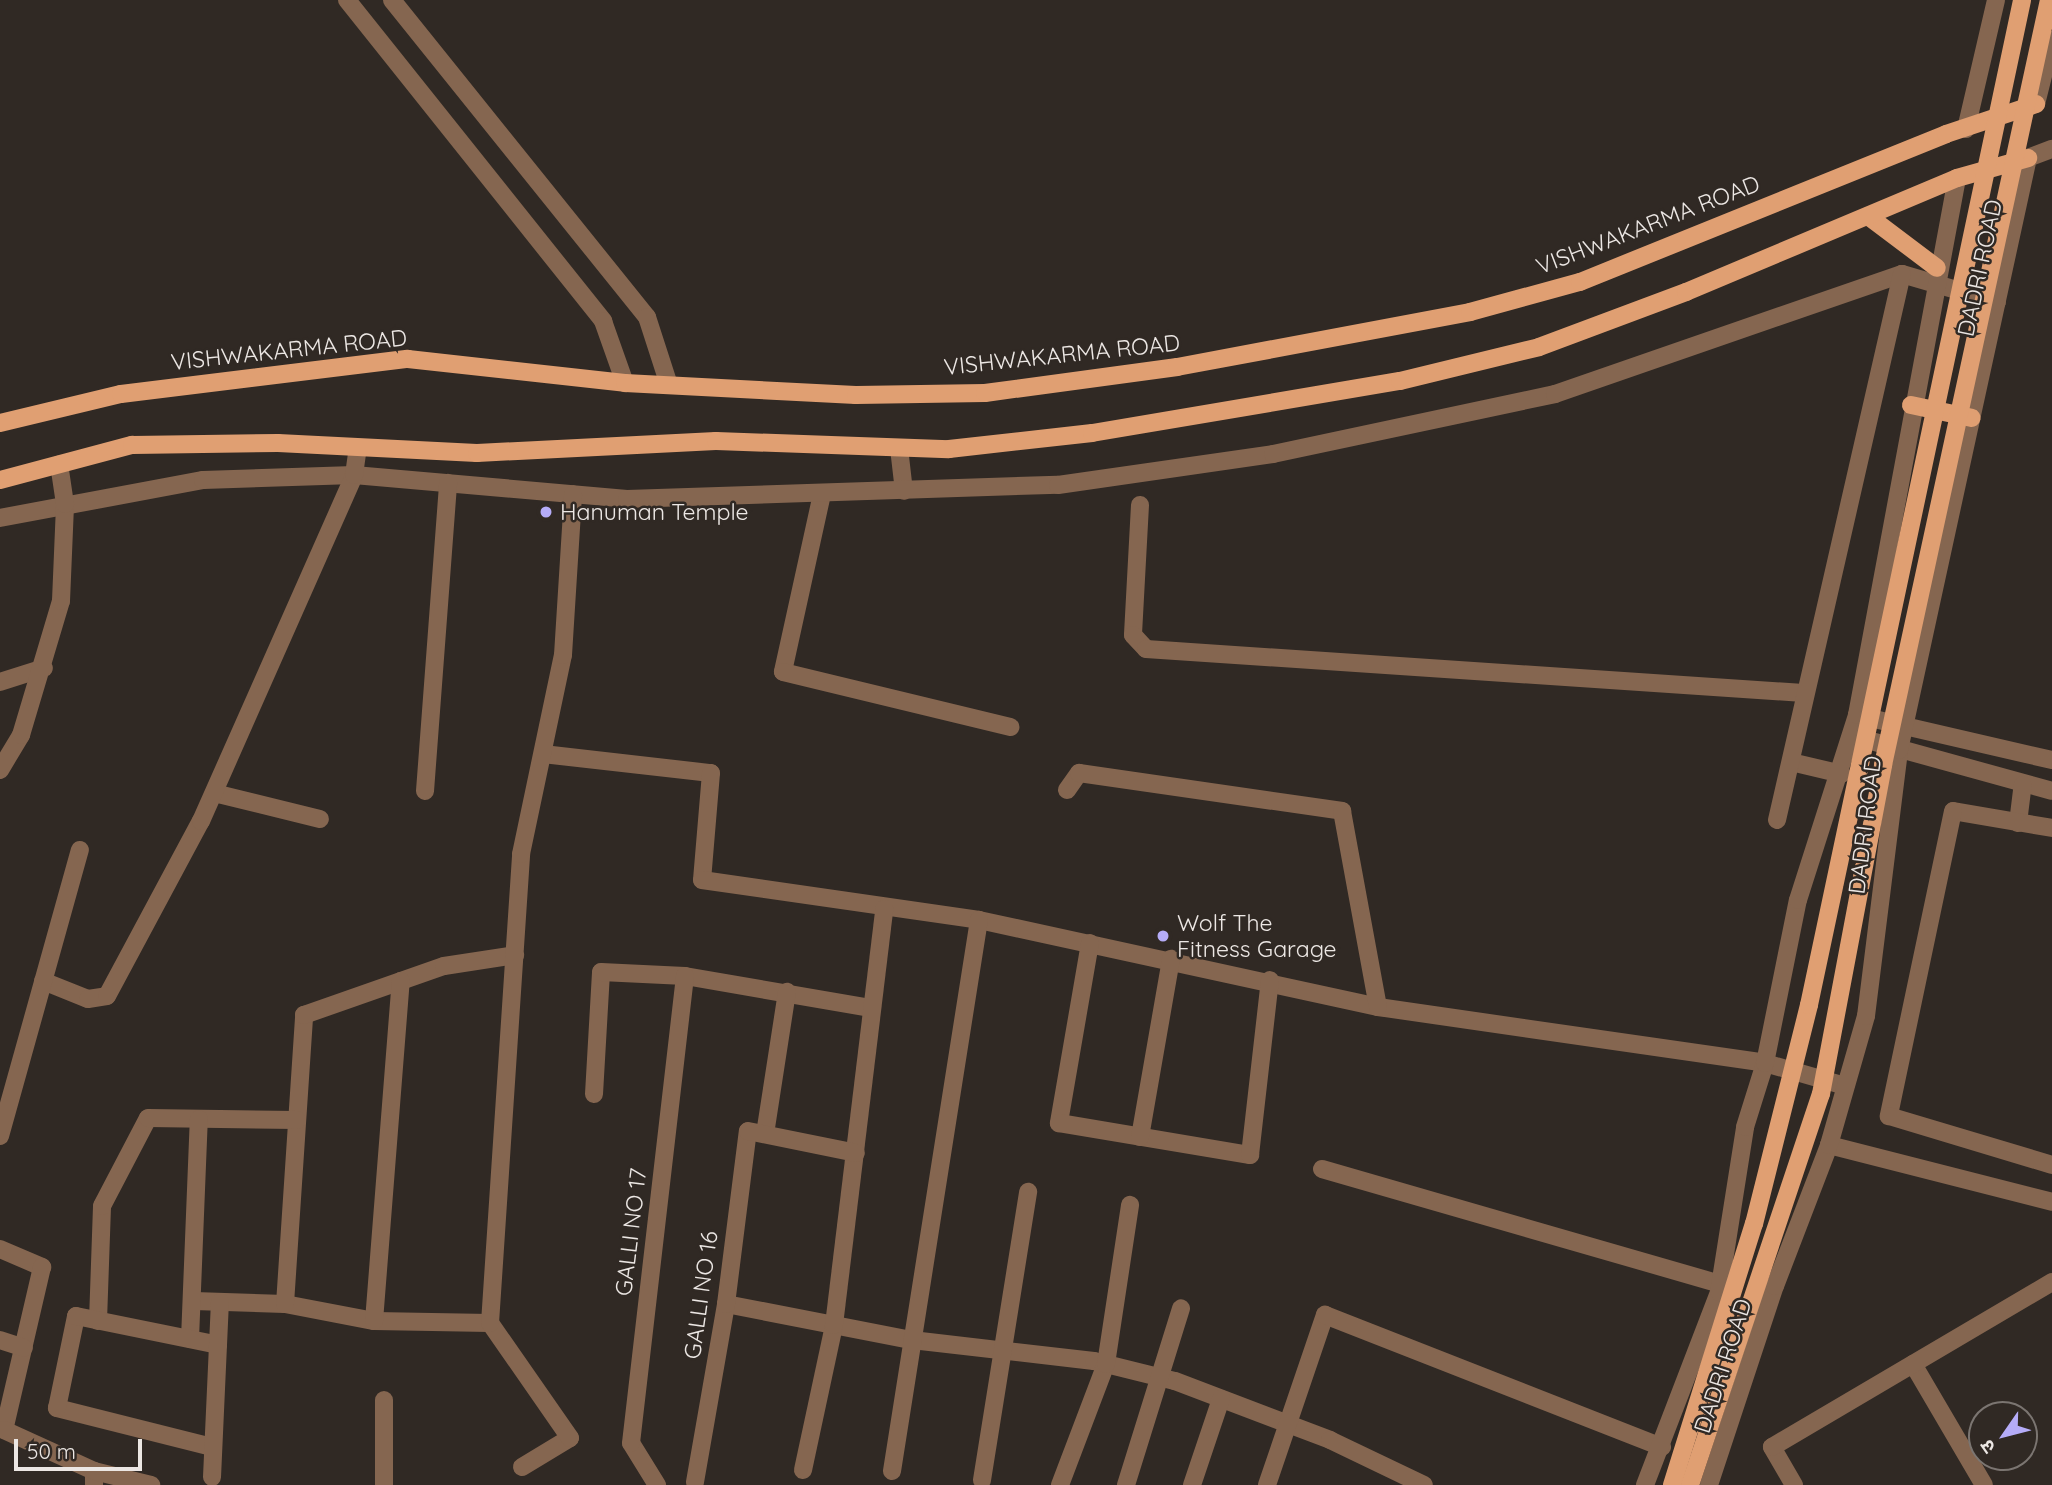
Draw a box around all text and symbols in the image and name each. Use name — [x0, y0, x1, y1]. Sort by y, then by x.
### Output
street label: VISHWAKARMA ROAD — [1532, 170, 1764, 280]
street label: DADRI ROAD — [1952, 197, 2008, 339]
street label: VISHWAKARMA ROAD — [170, 324, 408, 376]
street label: VISHWAKARMA ROAD — [943, 329, 1181, 381]
place label: Hanuman Temple — [560, 498, 748, 526]
marker: Hanuman Temple — [538, 504, 554, 520]
street label: DADRI ROAD — [1843, 754, 1887, 896]
place label: Wolf The Fitness Garage — [1177, 909, 1337, 963]
marker: Wolf The Fitness Garage — [1155, 928, 1171, 944]
street label: GALLI NO 17 — [609, 1167, 653, 1297]
street label: GALLI NO 16 — [678, 1229, 724, 1361]
street label: DADRI ROAD — [1688, 1295, 1758, 1437]
north arrow — [1968, 1401, 2038, 1471]
scale bar — [18, 1426, 145, 1470]
text: उ — [1974, 1435, 2000, 1458]
text: 50 m — [27, 1438, 76, 1464]

